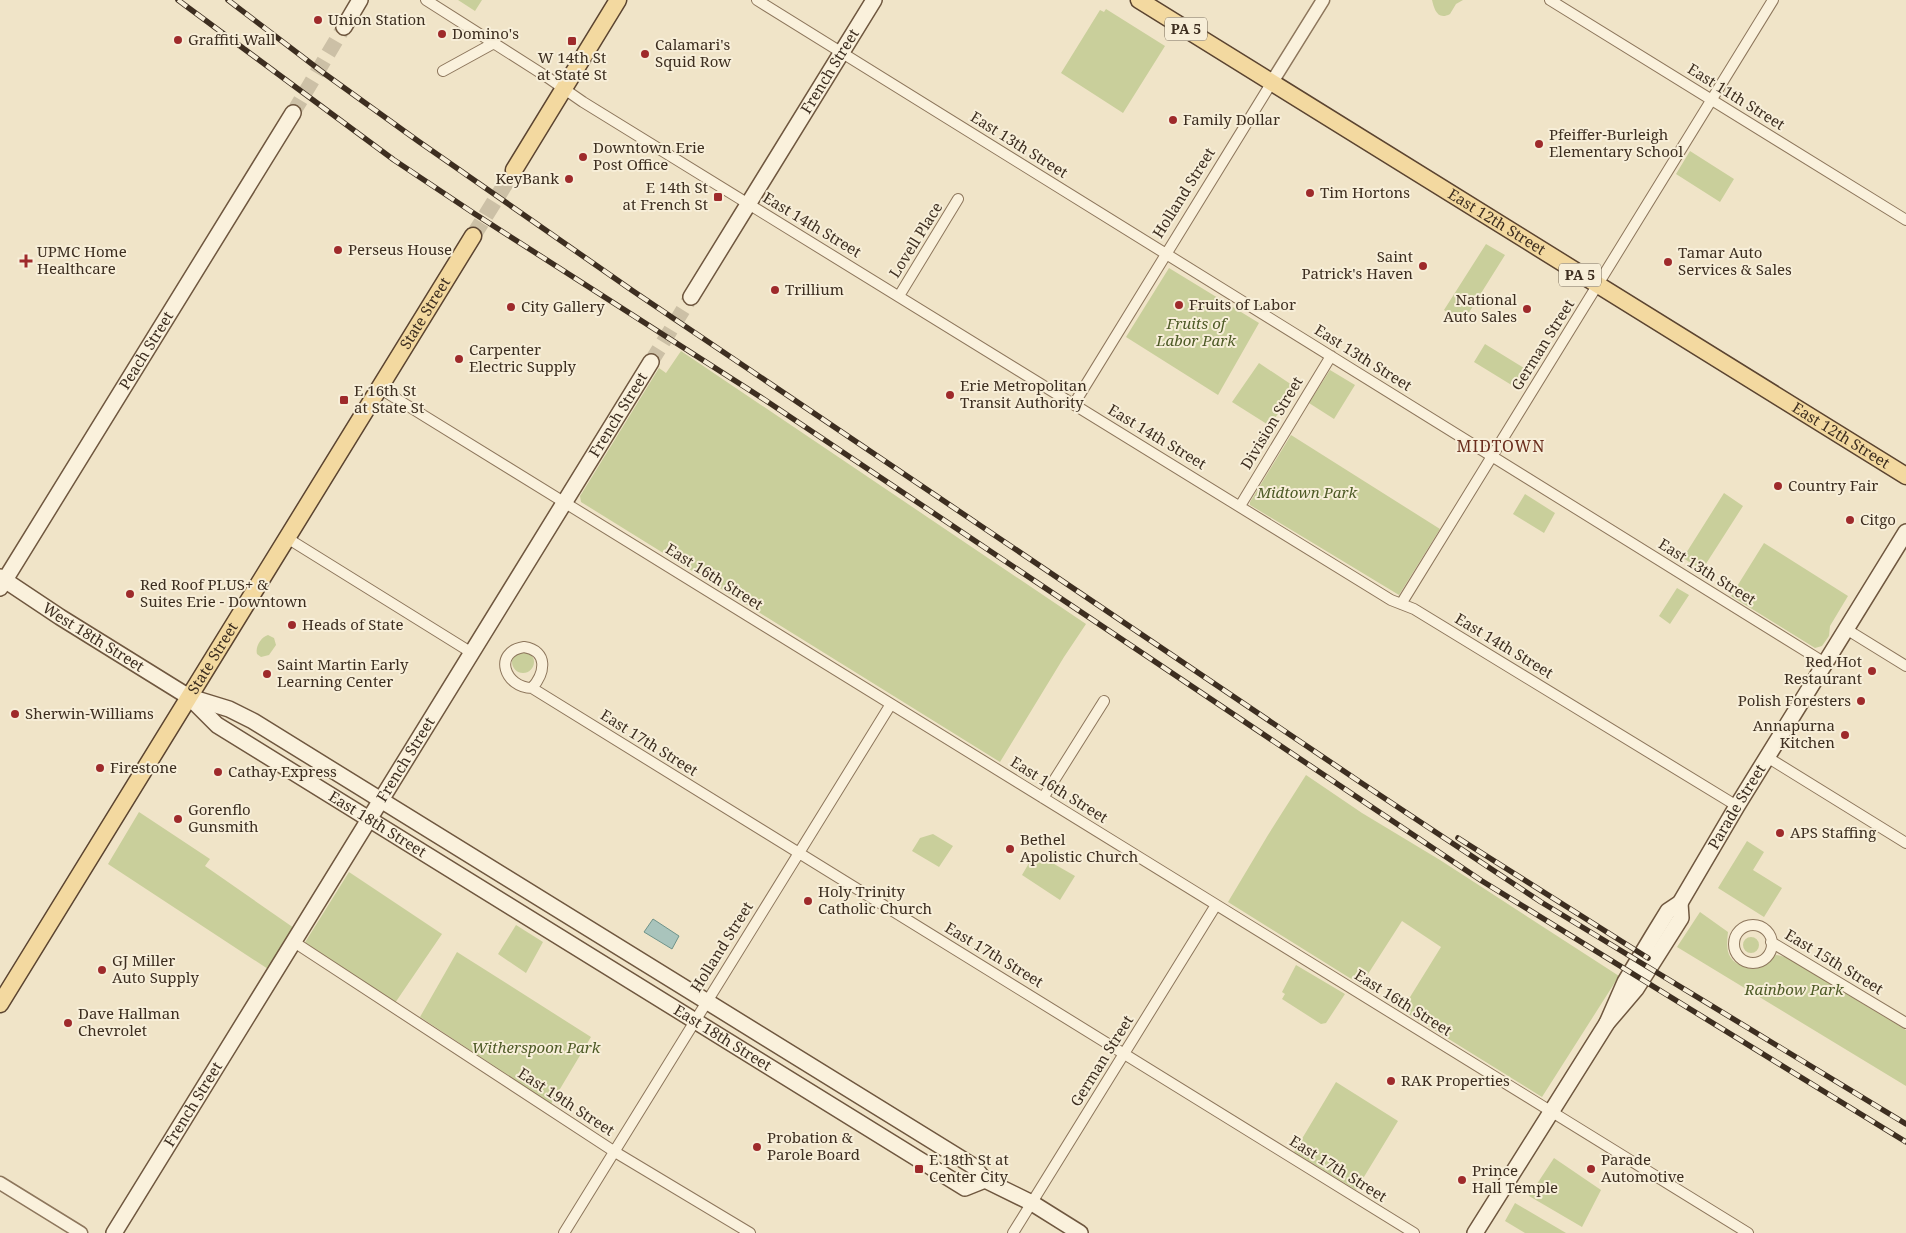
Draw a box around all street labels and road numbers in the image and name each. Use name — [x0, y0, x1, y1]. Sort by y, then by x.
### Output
road number: PA 5 — [1165, 18, 1207, 40]
street label: French Street — [795, 25, 863, 117]
street label: East 11th Street — [1684, 58, 1789, 134]
street label: East 13th Street — [967, 106, 1072, 182]
street label: Holland Street — [1147, 144, 1219, 241]
street label: East 12th Street — [1445, 183, 1550, 259]
street label: East 14th Street — [760, 187, 865, 261]
street label: Lovell Place — [884, 198, 946, 281]
road number: PA 5 — [1559, 264, 1601, 286]
street label: State Street — [395, 273, 454, 353]
street label: German Street — [1506, 295, 1578, 394]
street label: Peach Street — [114, 307, 177, 393]
street label: East 13th Street — [1311, 319, 1416, 395]
street label: French Street — [584, 368, 651, 461]
street label: Division Street — [1236, 372, 1307, 473]
street label: East 12th Street — [1789, 397, 1894, 473]
street label: East 14th Street — [1105, 399, 1210, 473]
street label: East 13th Street — [1655, 533, 1760, 609]
street label: East 16th Street — [662, 538, 767, 614]
street label: West 18th Street — [39, 597, 148, 676]
street label: East 14th Street — [1452, 608, 1557, 682]
street label: State Street — [182, 618, 242, 698]
street label: East 17th Street — [597, 704, 702, 780]
street label: French Street — [371, 713, 439, 805]
street label: East 16th Street — [1007, 751, 1112, 827]
street label: Parade Street — [1703, 760, 1769, 852]
street label: East 18th Street — [325, 786, 430, 861]
street label: Holland Street — [685, 898, 757, 995]
street label: East 17th Street — [942, 917, 1047, 991]
street label: East 15th Street — [1782, 924, 1887, 998]
street label: East 16th Street — [1351, 964, 1456, 1040]
street label: East 18th Street — [671, 999, 776, 1075]
street label: German Street — [1065, 1011, 1137, 1110]
street label: French Street — [159, 1058, 226, 1150]
street label: East 19th Street — [515, 1063, 619, 1140]
street label: East 17th Street — [1286, 1130, 1391, 1206]

